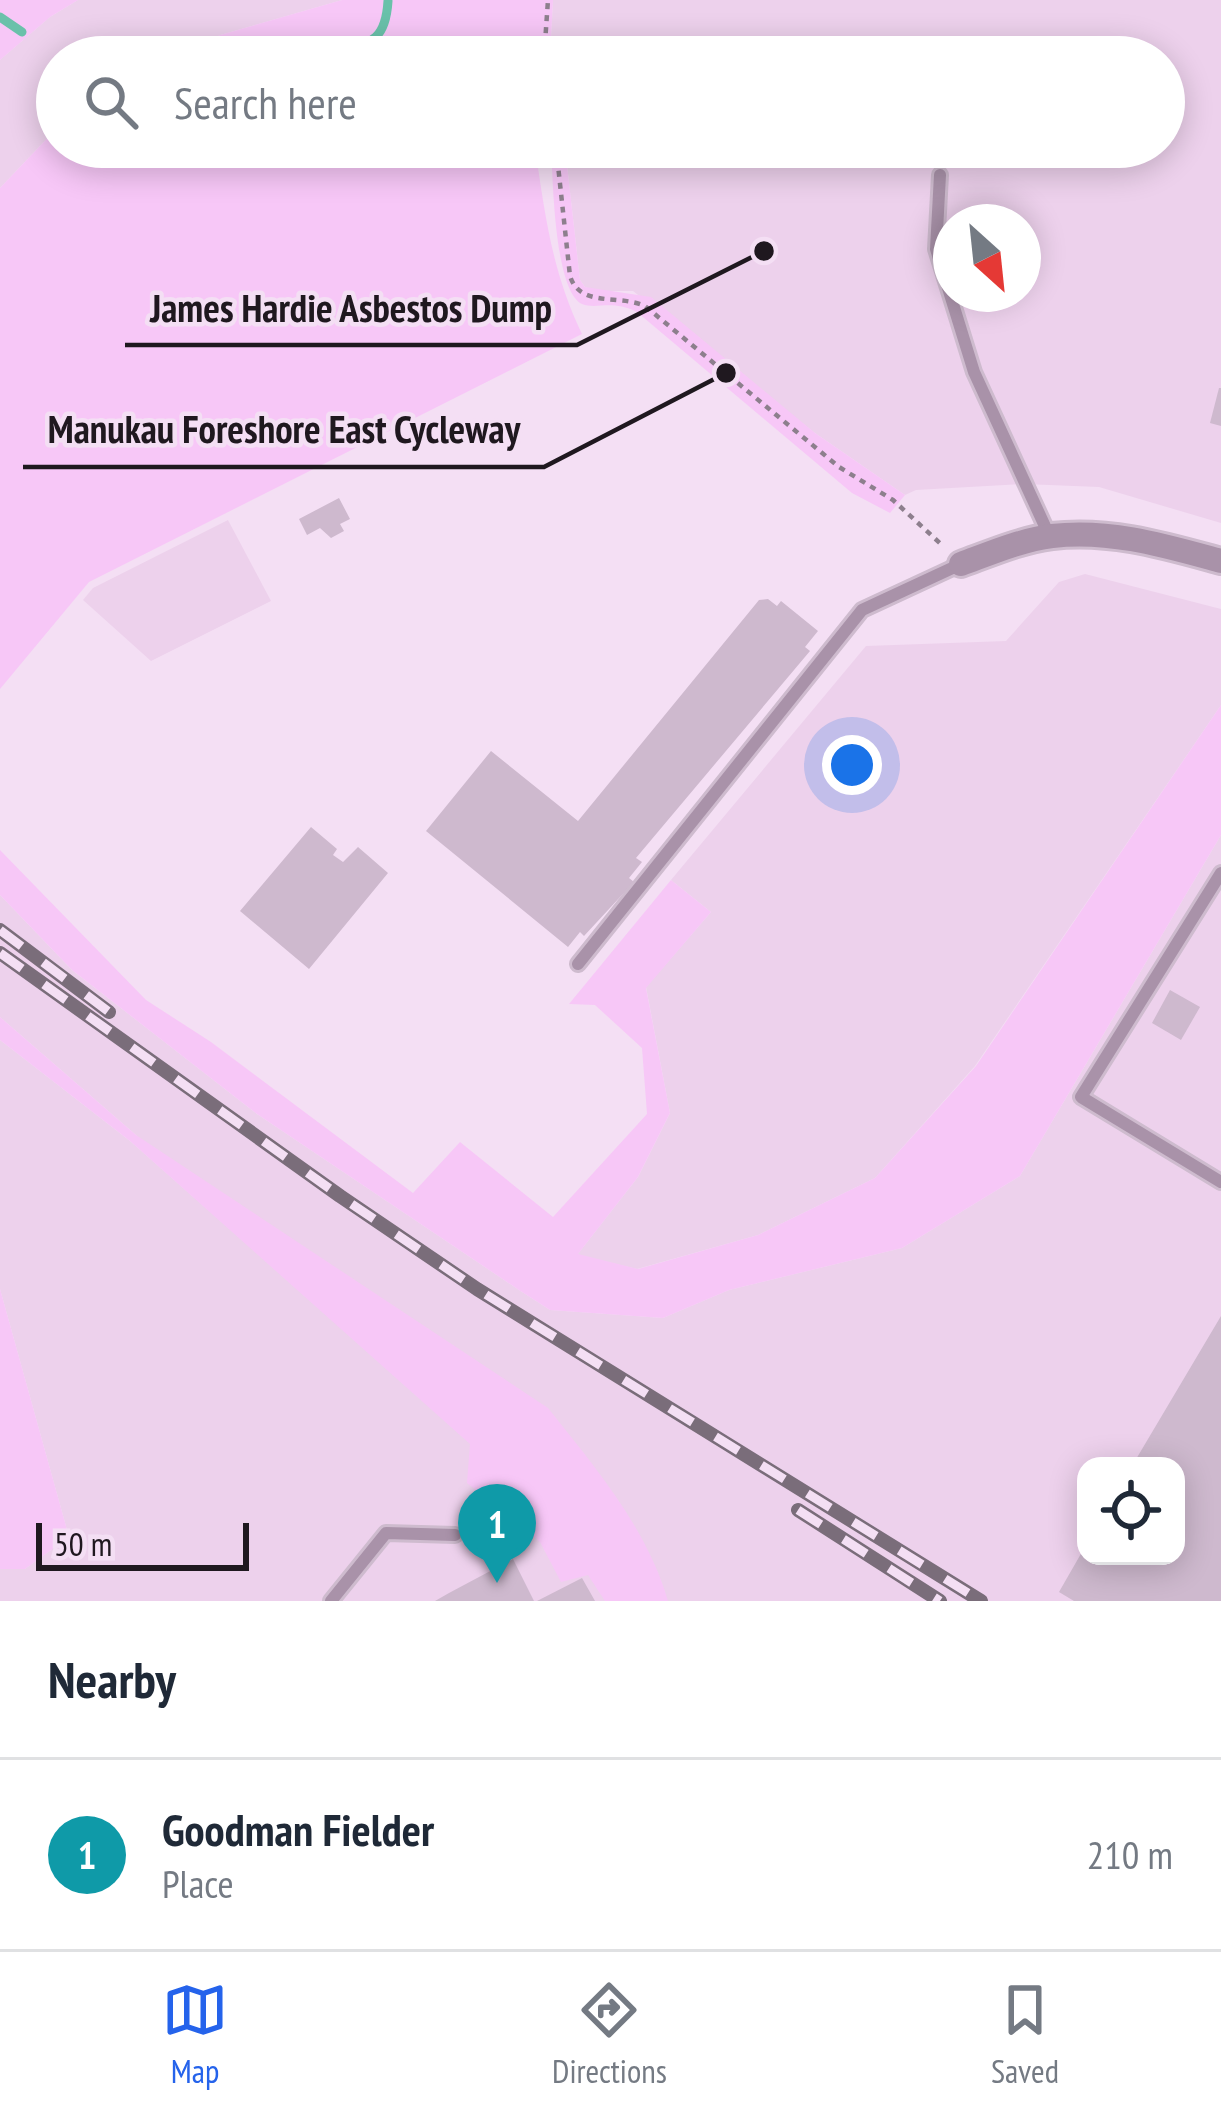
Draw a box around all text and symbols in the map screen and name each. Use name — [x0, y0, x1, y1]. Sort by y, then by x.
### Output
search box — [36, 36, 1185, 168]
icon: search — [78, 69, 144, 135]
text: Search here — [174, 73, 357, 131]
north arrow — [933, 204, 1041, 312]
callout: James Hardie Asbestos Dump — [125, 270, 577, 345]
text: James Hardie Asbestos Dump — [149, 282, 552, 333]
callout: Manukau Foreshore East Cycleway — [23, 392, 544, 467]
text: Manukau Foreshore East Cycleway — [48, 403, 521, 454]
your location — [822, 735, 882, 795]
map controls — [1077, 1457, 1185, 1565]
button: locate — [1077, 1457, 1185, 1565]
pin: 1 — [458, 1484, 536, 1583]
scale bar — [36, 1517, 249, 1570]
text: 50 m — [54, 1522, 112, 1565]
text: Nearby — [48, 1646, 176, 1712]
text: Goodman Fielder — [162, 1800, 434, 1858]
text: 1 — [78, 1829, 96, 1880]
text: 210 m — [1087, 1829, 1173, 1880]
text: Place — [162, 1858, 234, 1909]
tab: Map — [162, 1977, 228, 2092]
tab: Directions — [552, 1977, 667, 2092]
tab: Saved — [991, 1977, 1059, 2092]

